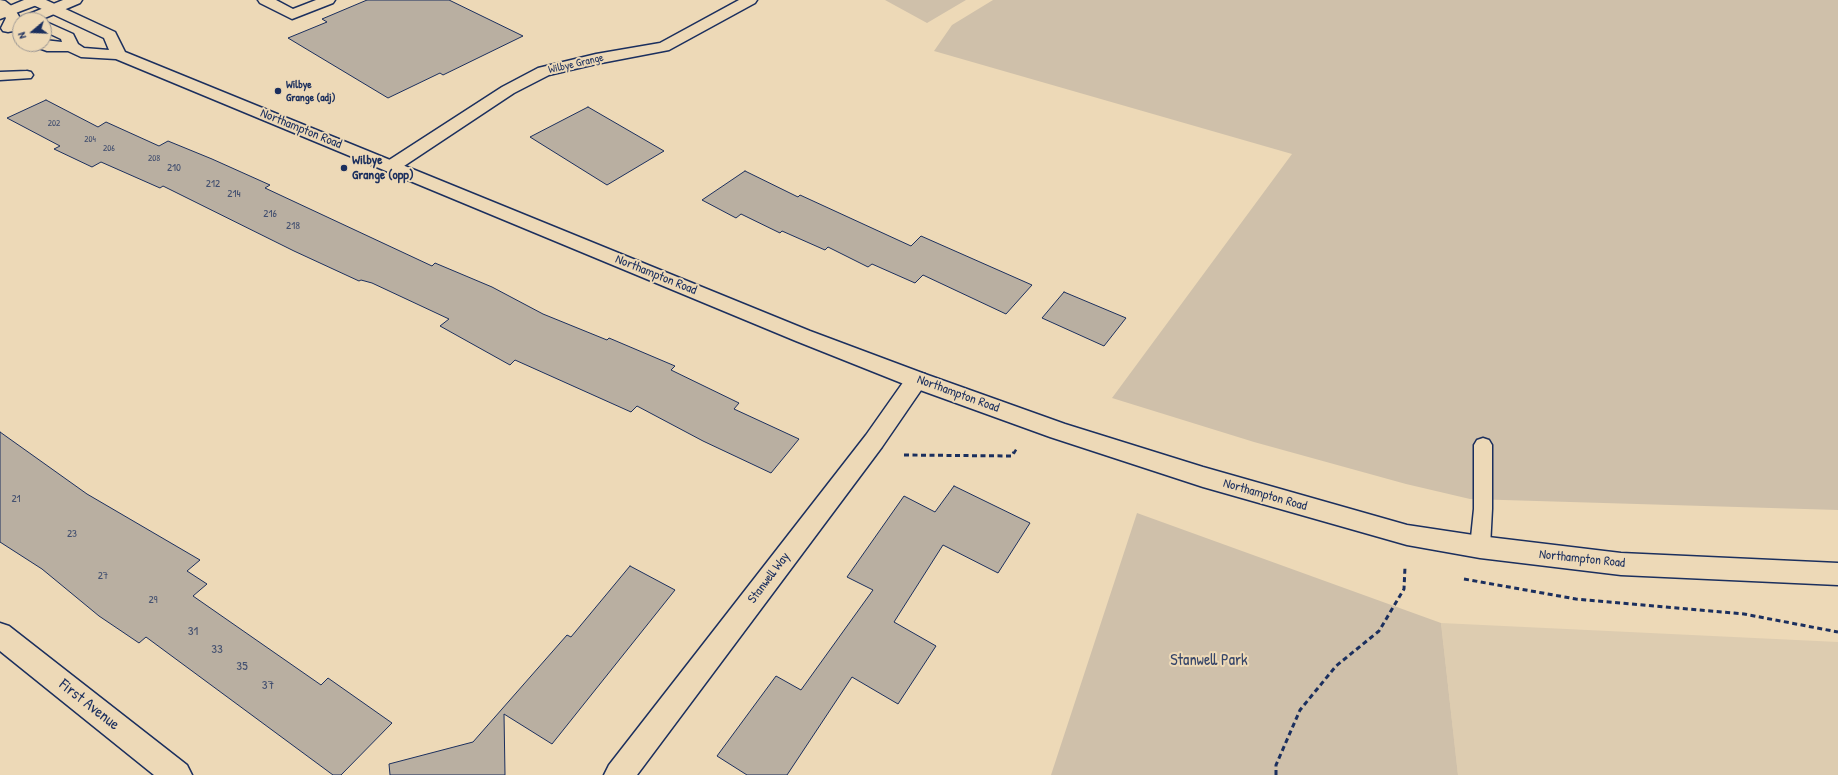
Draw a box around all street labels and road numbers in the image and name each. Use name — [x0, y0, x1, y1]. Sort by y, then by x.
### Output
street label: Wilbye Grange — [547, 51, 605, 77]
street label: Northampton Road — [258, 106, 344, 152]
street label: Northampton Road — [613, 252, 699, 298]
street label: Northampton Road — [915, 372, 1001, 416]
street label: Northampton Road — [1221, 476, 1309, 514]
street label: Northampton Road — [1538, 547, 1626, 571]
street label: Stanwell Way — [745, 549, 793, 607]
street label: First Avenue — [55, 675, 123, 735]

